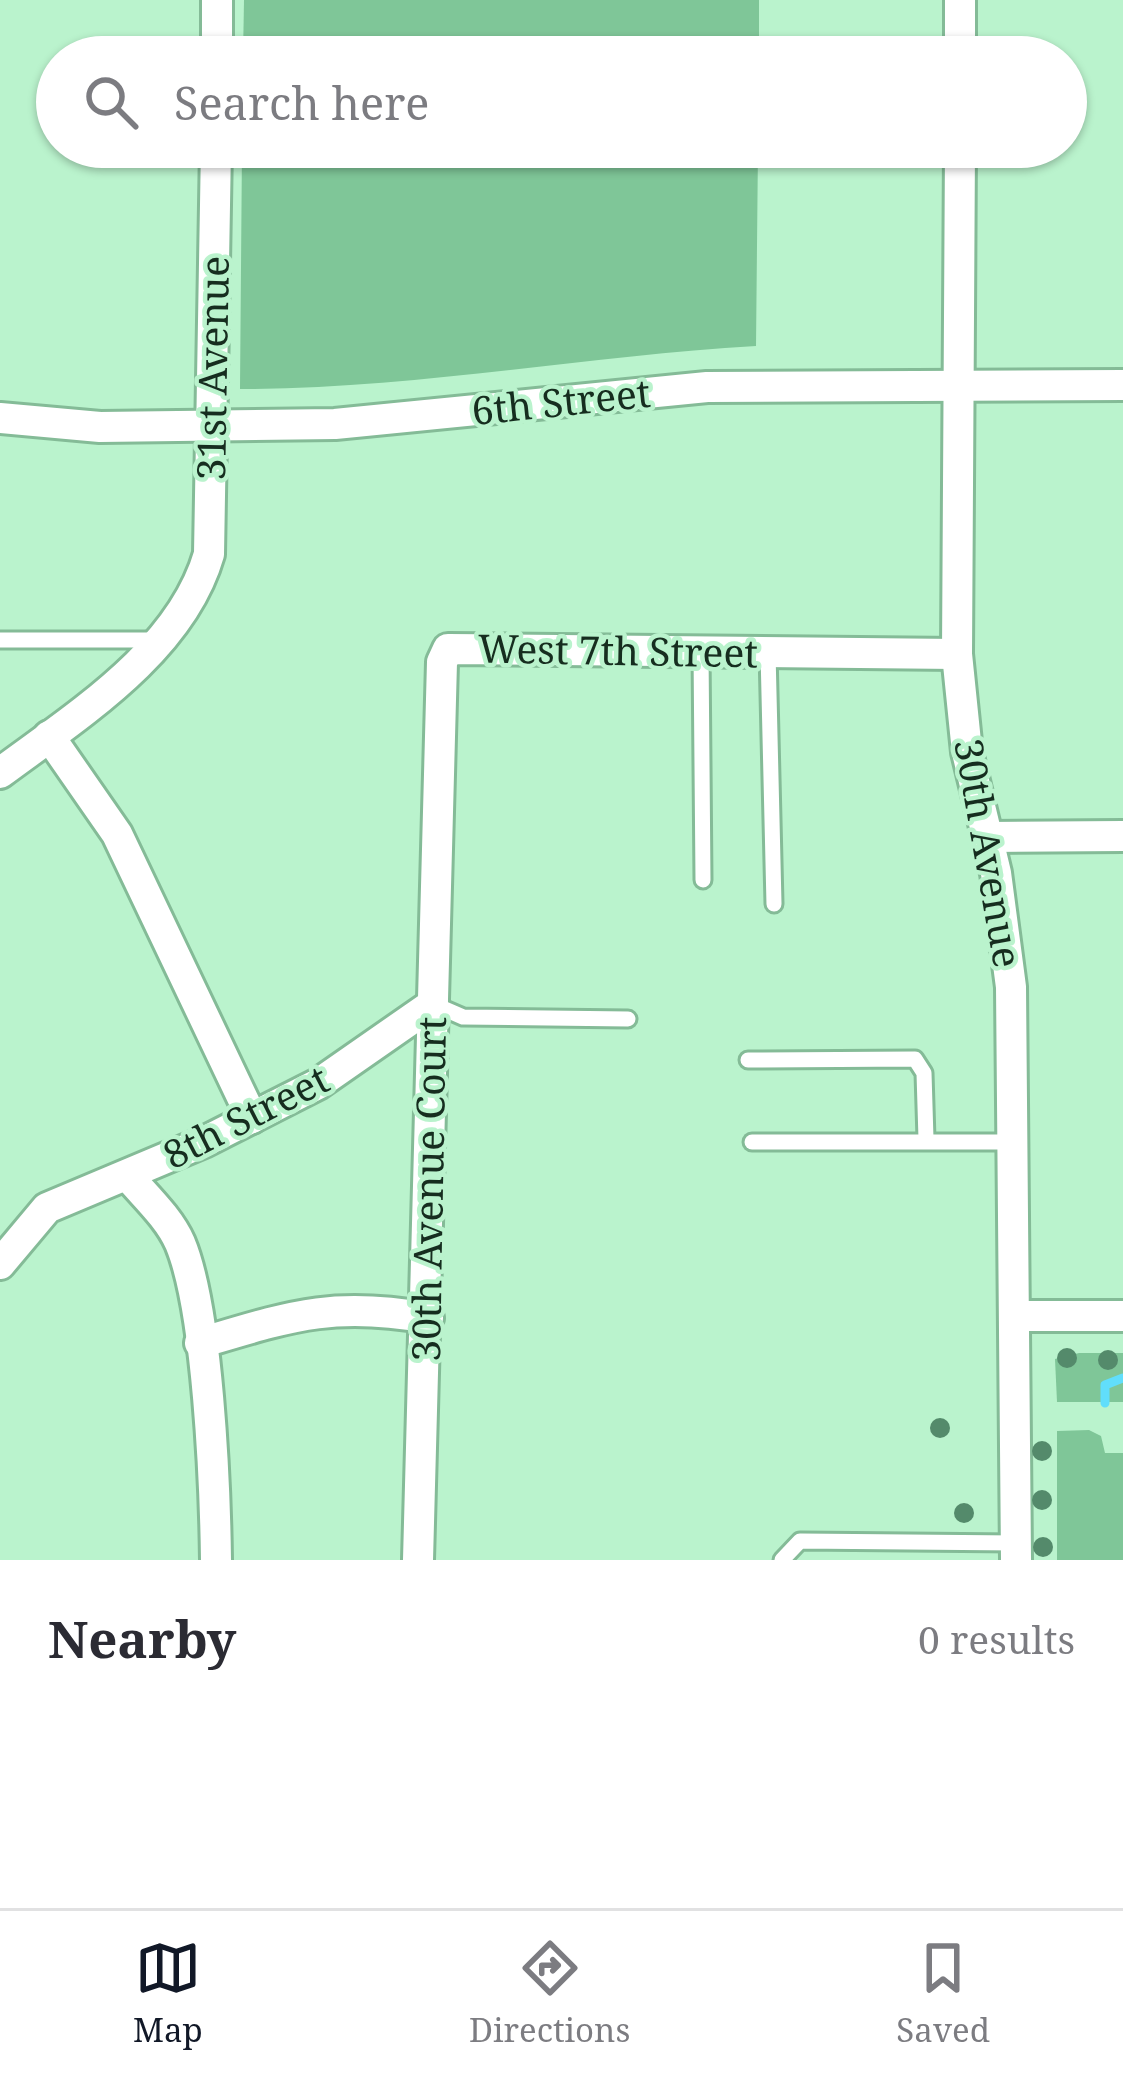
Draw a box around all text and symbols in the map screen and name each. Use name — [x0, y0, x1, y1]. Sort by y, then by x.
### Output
search box — [36, 36, 1087, 168]
icon: search — [78, 69, 144, 135]
text: Search here — [174, 72, 429, 133]
street label: 31st Avenue — [183, 255, 240, 481]
street label: 6th Street — [469, 365, 653, 436]
street label: West 7th Street — [478, 621, 758, 678]
street label: 30th Avenue — [943, 734, 1036, 971]
street label: 30th Avenue Court — [398, 1016, 457, 1362]
street label: 8th Street — [153, 1051, 337, 1180]
text: Nearby — [48, 1603, 236, 1673]
text: 0 results — [918, 1612, 1075, 1665]
tab: Map — [133, 1935, 203, 2052]
tab: Directions — [469, 1935, 630, 2052]
tab: Saved — [896, 1935, 990, 2052]

